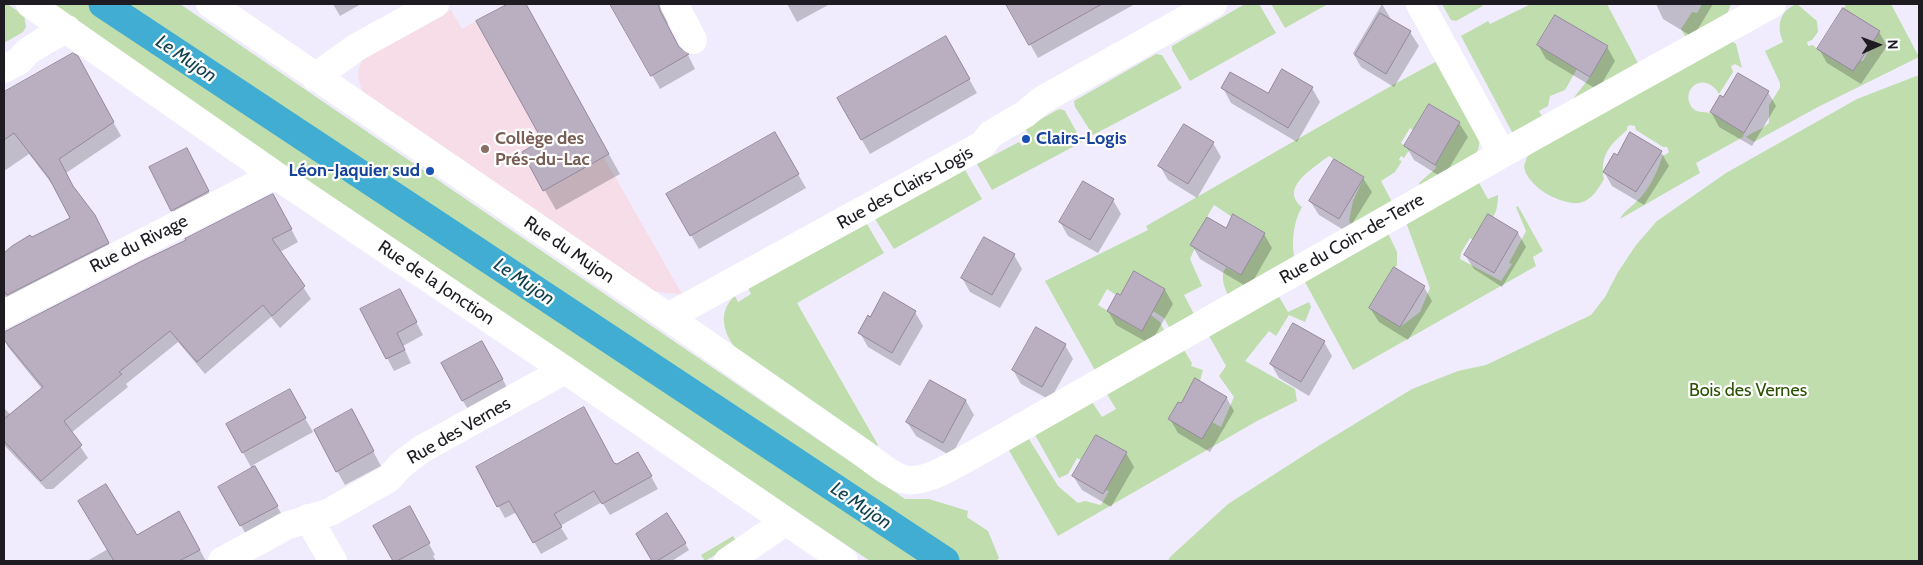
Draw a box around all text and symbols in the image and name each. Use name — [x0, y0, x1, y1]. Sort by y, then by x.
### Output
north arrow — [1853, 20, 1903, 70]
water label: Le Mujon — [151, 30, 221, 88]
text: N — [1884, 39, 1902, 50]
place label: Collège des Prés-du-Lac — [495, 128, 590, 170]
place label: Clairs-Logis — [1036, 128, 1127, 150]
marker: Clairs-Logis — [1020, 133, 1032, 145]
street label: Rue des Clairs-Logis — [833, 142, 977, 234]
marker: Collège des Prés-du-Lac — [479, 143, 491, 155]
place label: Léon-Jaquier sud — [289, 160, 420, 182]
marker: Léon-Jaquier sud — [424, 165, 436, 177]
street label: Rue du Coin-de-Terre — [1276, 189, 1428, 289]
street label: Rue du Rivage — [86, 210, 192, 278]
street label: Rue du Mujon — [520, 212, 618, 288]
street label: Rue de la Jonction — [374, 236, 498, 330]
water label: Le Mujon — [489, 253, 559, 311]
park label: Bois des Vernes — [1689, 380, 1807, 402]
street label: Rue des Vernes — [404, 393, 514, 469]
water label: Le Mujon — [826, 477, 896, 535]

